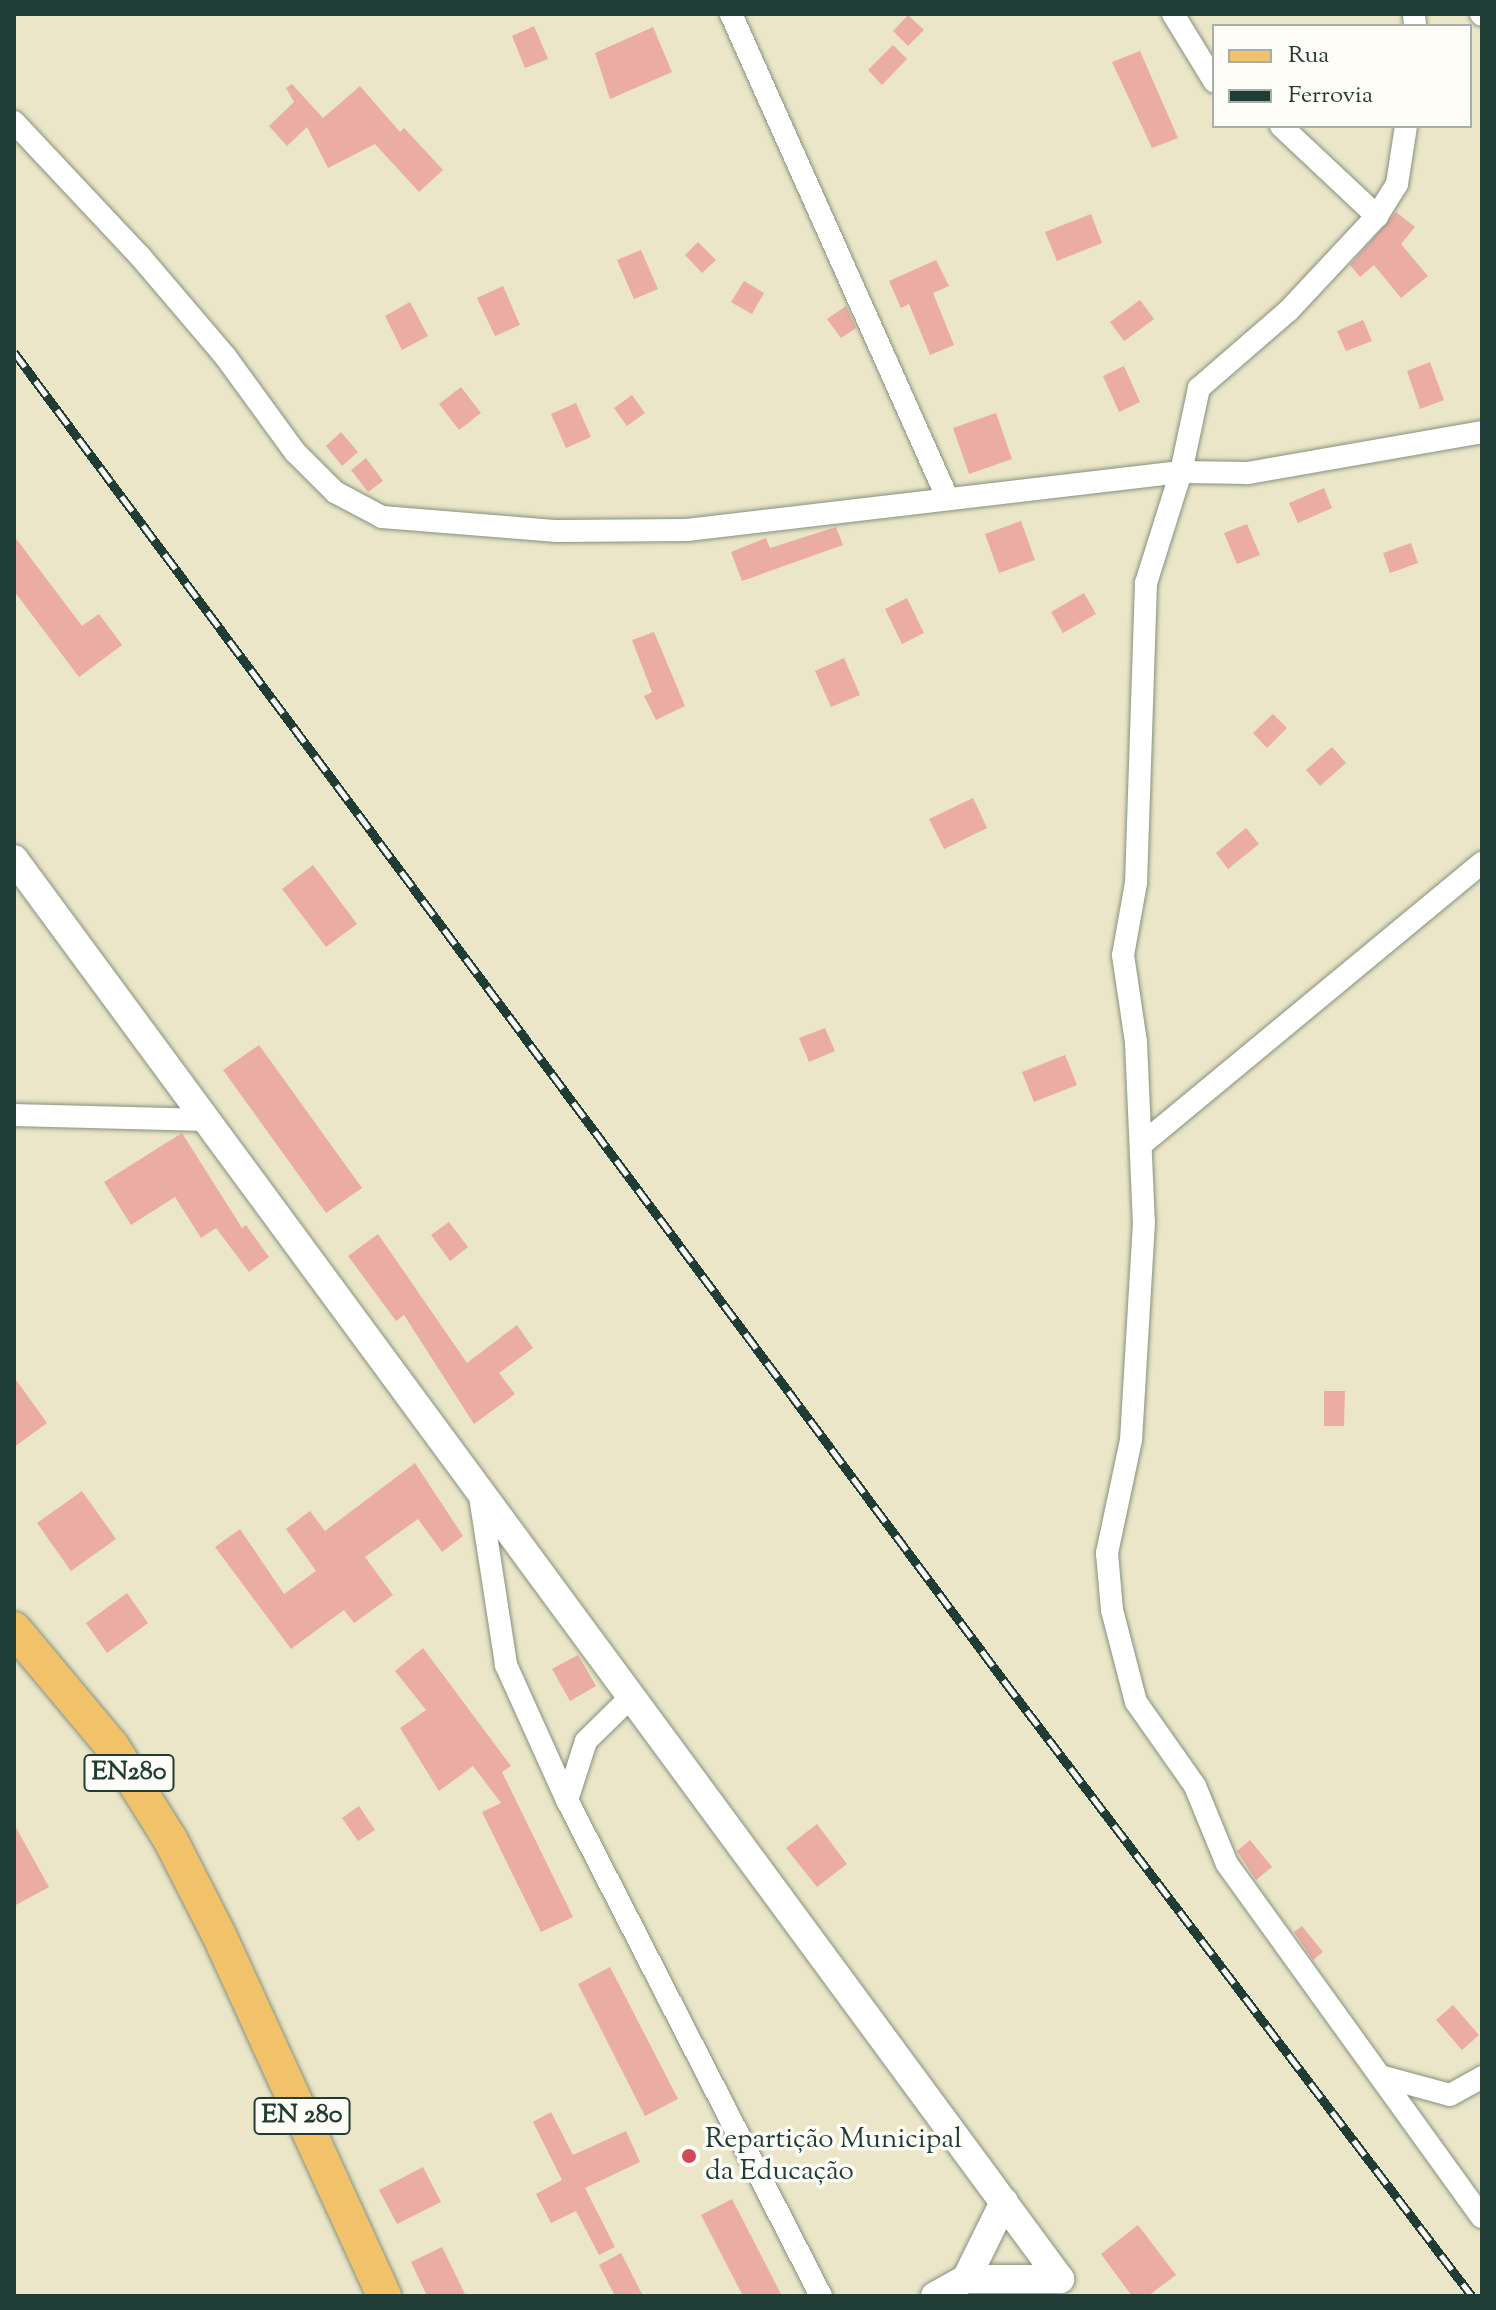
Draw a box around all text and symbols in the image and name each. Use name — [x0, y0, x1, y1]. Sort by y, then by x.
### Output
legend — [1212, 24, 1472, 128]
text: Rua — [1288, 39, 1329, 73]
text: Ferrovia — [1288, 79, 1373, 113]
road number: EN280 — [83, 1751, 175, 1795]
road number: EN 280 — [252, 2094, 352, 2138]
place label: Repartição Municipal da Educação — [705, 2123, 962, 2189]
marker: Repartição Municipal da Educação — [680, 2147, 698, 2165]

